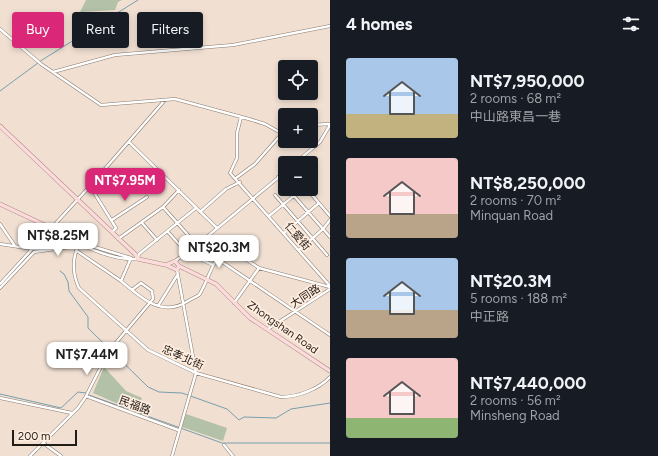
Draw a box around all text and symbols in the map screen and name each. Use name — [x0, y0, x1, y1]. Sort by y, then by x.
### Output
chip: Buy — [12, 12, 64, 48]
chip: Rent — [72, 12, 129, 48]
chip: Filters — [137, 12, 203, 48]
icon: filters — [620, 13, 642, 35]
text: 4 homes — [346, 14, 413, 34]
map controls — [278, 60, 318, 196]
button: locate — [278, 60, 318, 100]
text: NT$7,950,000 — [470, 71, 584, 91]
icon: home — [378, 74, 426, 122]
text: 2 rooms · 68 m² — [470, 91, 561, 106]
button: + — [278, 108, 318, 148]
text: 中山路東昌一巷 — [470, 109, 561, 124]
button: − — [278, 156, 318, 196]
pin: NT$7.95M — [84, 168, 166, 202]
text: NT$7.95M — [94, 173, 156, 188]
text: NT$8,250,000 — [470, 173, 585, 193]
icon: home — [378, 174, 426, 222]
text: 2 rooms · 70 m² — [470, 193, 561, 208]
text: Minquan Road — [470, 208, 553, 223]
street label: 仁愛街 — [282, 220, 313, 253]
pin: NT$8.25M — [17, 223, 99, 257]
text: NT$8.25M — [27, 228, 89, 243]
pin: NT$20.3M — [178, 235, 260, 269]
text: NT$20.3M — [188, 240, 250, 255]
text: NT$20.3M — [470, 271, 552, 291]
icon: home — [378, 274, 426, 322]
street label: 大同路 — [288, 282, 323, 311]
text: 5 rooms · 188 m² — [470, 291, 567, 306]
street label: Zhongshan Road — [245, 298, 321, 357]
text: 中正路 — [470, 309, 509, 324]
pin: NT$7.44M — [46, 342, 128, 376]
street label: 忠孝北街 — [160, 343, 206, 372]
text: NT$7.44M — [56, 347, 118, 362]
text: NT$7,440,000 — [470, 373, 586, 393]
icon: home — [378, 374, 426, 422]
text: 2 rooms · 56 m² — [470, 393, 561, 408]
street label: 民福路 — [117, 394, 153, 417]
text: Minsheng Road — [470, 408, 560, 423]
scale bar — [12, 428, 77, 447]
text: 200 m — [18, 430, 50, 443]

